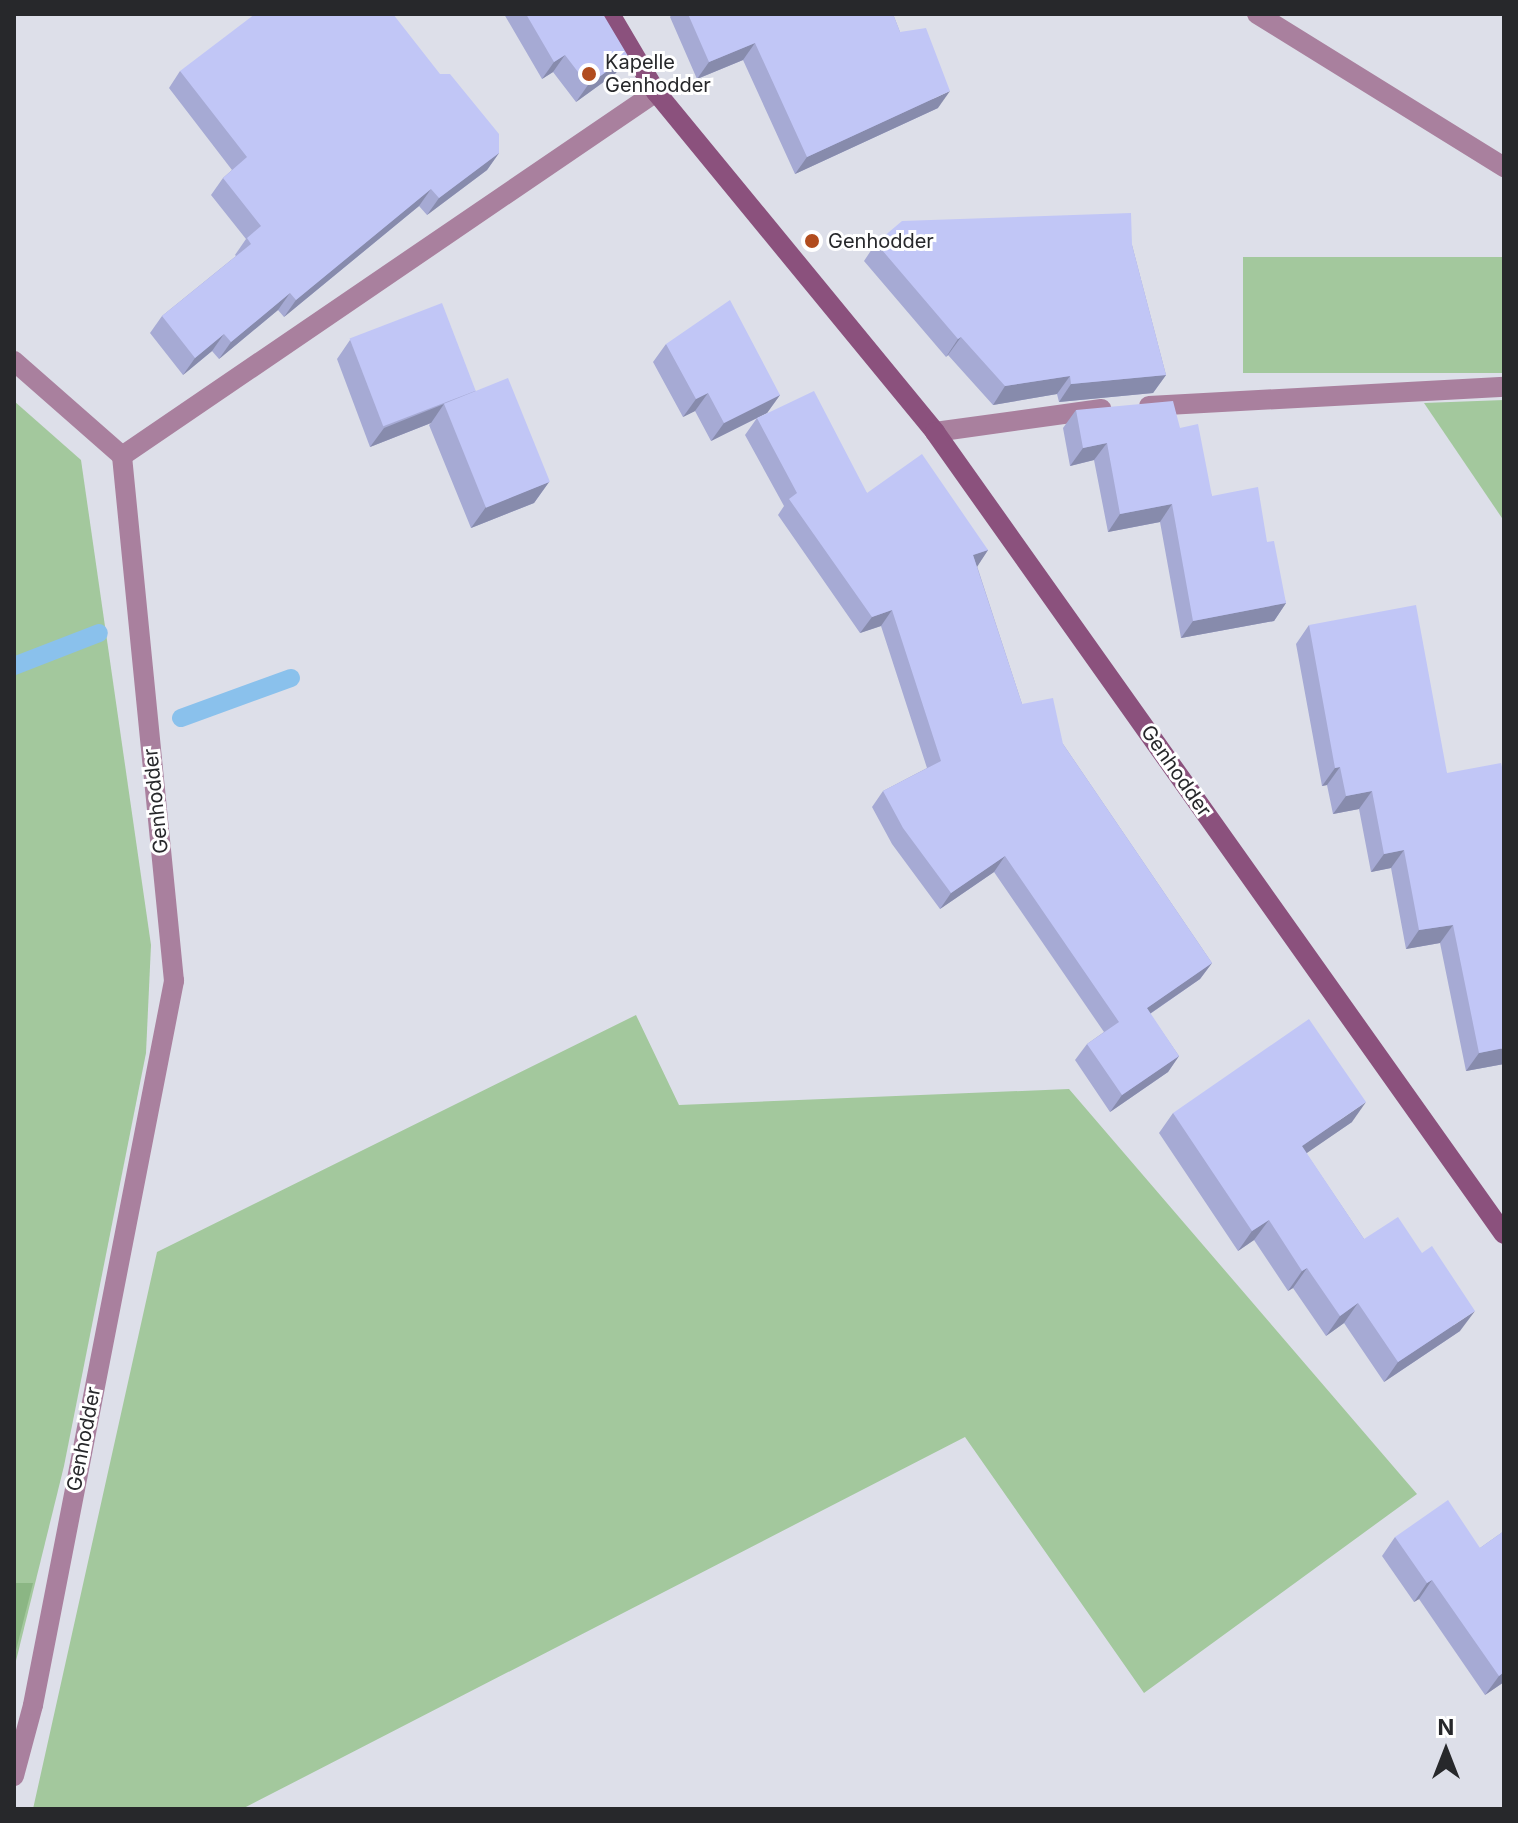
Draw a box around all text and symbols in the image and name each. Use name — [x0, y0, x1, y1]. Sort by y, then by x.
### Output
place label: Kapelle Genhodder — [605, 50, 711, 97]
marker: Kapelle Genhodder — [580, 65, 598, 83]
place label: Genhodder — [828, 229, 934, 253]
marker: Genhodder — [803, 232, 821, 250]
street label: Genhodder — [1136, 721, 1216, 821]
street label: Genhodder — [139, 747, 173, 855]
street label: Genhodder — [62, 1385, 106, 1493]
north arrow — [1406, 1711, 1486, 1791]
text: N — [1438, 1714, 1454, 1740]

